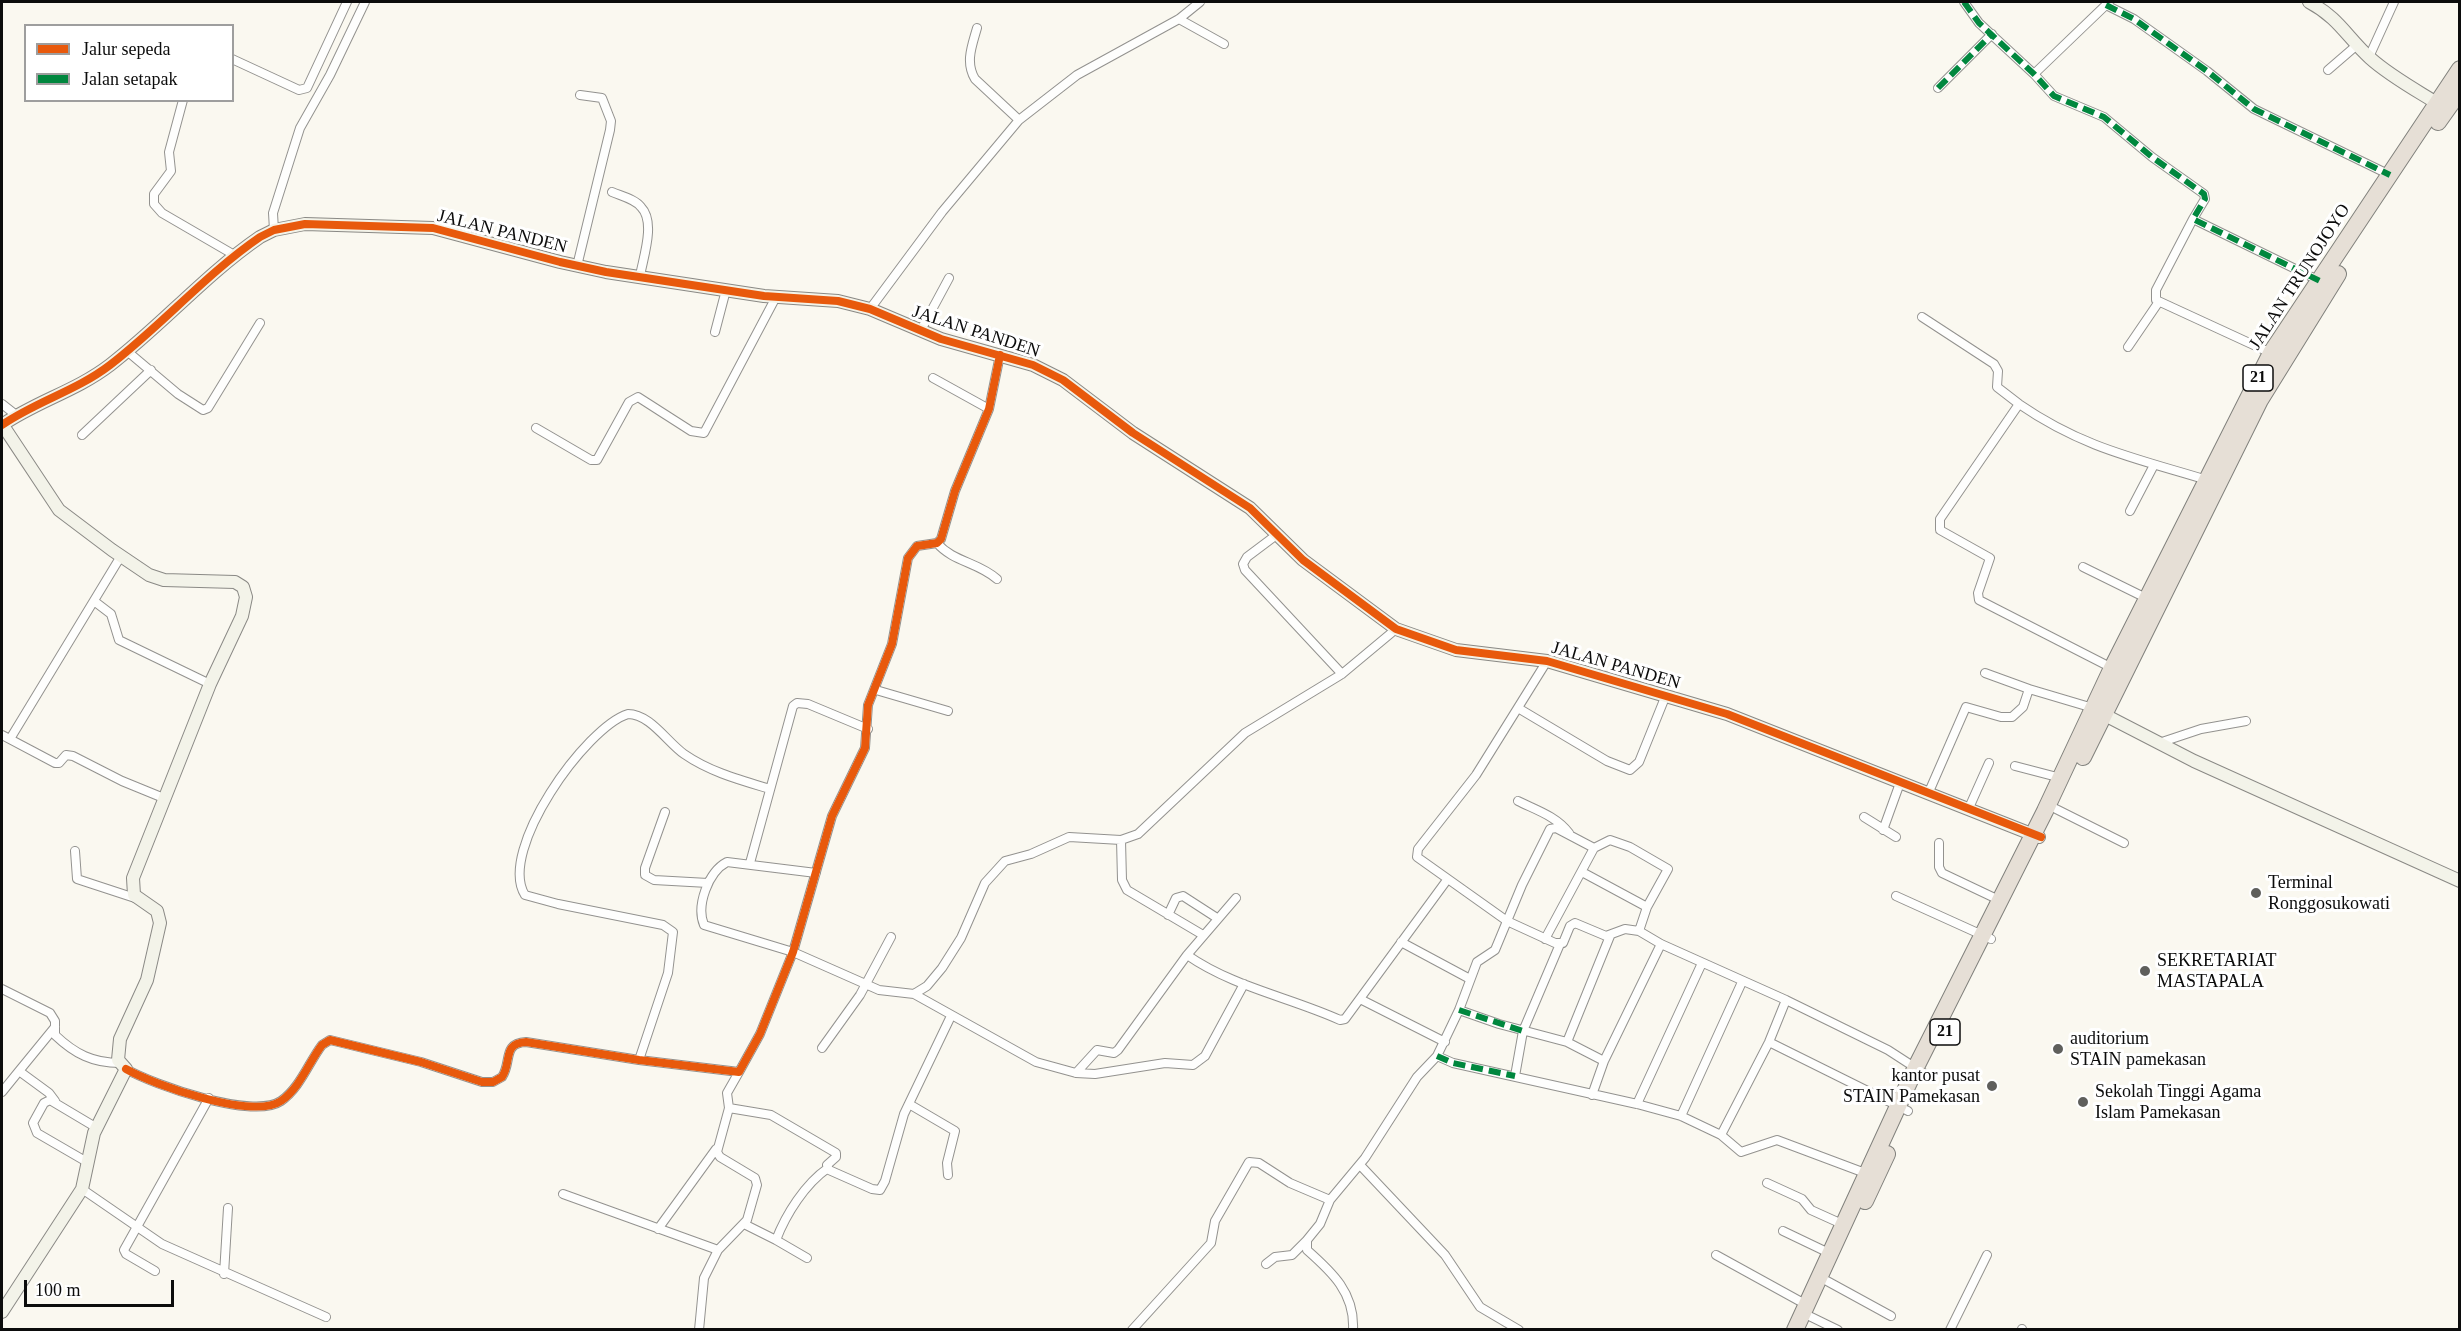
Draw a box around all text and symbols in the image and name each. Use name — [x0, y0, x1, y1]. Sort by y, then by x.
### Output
legend — [24, 24, 234, 102]
text: Jalur sepeda — [82, 39, 170, 59]
text: Jalan setapak — [82, 69, 177, 89]
street label: JALAN TRUNOJOYO — [2245, 200, 2355, 354]
street label: JALAN PANDEN — [435, 205, 569, 259]
street label: JALAN PANDEN — [909, 301, 1043, 363]
road number: 21 — [2243, 365, 2273, 391]
street label: JALAN PANDEN — [1549, 637, 1683, 695]
place label: Terminal Ronggosukowati — [2268, 872, 2390, 914]
marker: Terminal Ronggosukowati — [2249, 886, 2263, 900]
place label: SEKRETARIAT MASTAPALA — [2157, 950, 2277, 992]
marker: SEKRETARIAT MASTAPALA — [2138, 964, 2152, 978]
road number: 21 — [1930, 1019, 1960, 1045]
place label: auditorium STAIN pamekasan — [2070, 1028, 2206, 1070]
marker: auditorium STAIN pamekasan — [2051, 1042, 2065, 1056]
place label: kantor pusat STAIN Pamekasan — [1843, 1065, 1980, 1108]
marker: kantor pusat STAIN Pamekasan — [1985, 1079, 1999, 1093]
place label: Sekolah Tinggi Agama Islam Pamekasan — [2095, 1081, 2261, 1124]
marker: Sekolah Tinggi Agama Islam Pamekasan — [2076, 1095, 2090, 1109]
scale bar — [27, 1268, 177, 1306]
text: 100 m — [35, 1280, 81, 1300]

